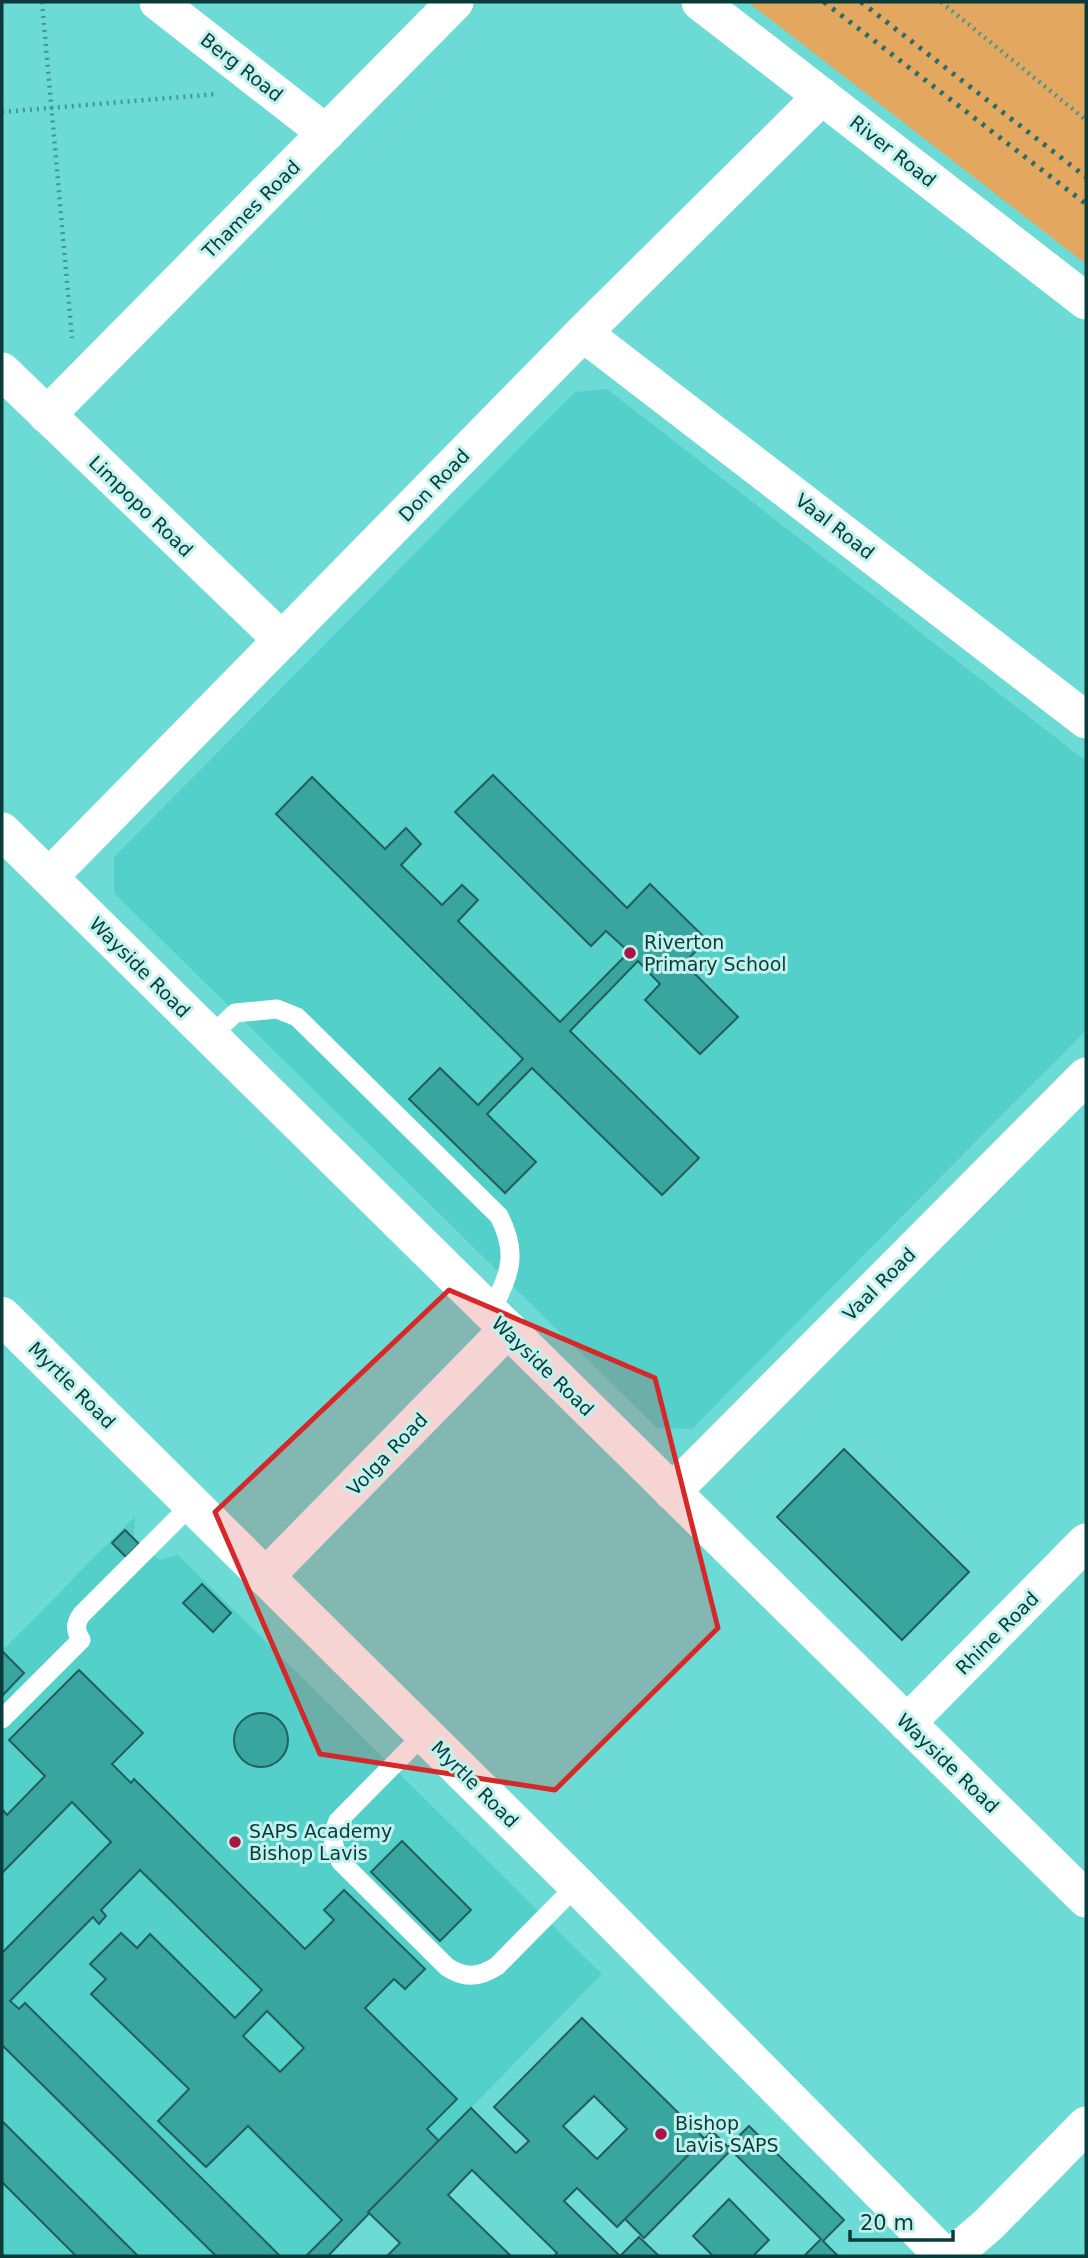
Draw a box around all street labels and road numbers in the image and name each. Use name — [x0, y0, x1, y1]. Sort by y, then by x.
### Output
street label: Berg Road — [197, 28, 287, 106]
street label: River Road — [846, 111, 940, 191]
street label: Thames Road — [197, 156, 304, 263]
street label: Don Road — [394, 444, 474, 526]
street label: Limpopo Road — [85, 451, 197, 561]
street label: Vaal Road — [791, 488, 879, 564]
street label: Wayside Road — [85, 912, 195, 1022]
street label: Vaal Road — [838, 1243, 920, 1325]
street label: Wayside Road — [487, 1312, 599, 1420]
street label: Myrtle Road — [24, 1337, 120, 1433]
street label: Volga Road — [342, 1408, 432, 1500]
street label: Rhine Road — [951, 1587, 1043, 1679]
street label: Wayside Road — [892, 1709, 1004, 1817]
street label: Myrtle Road — [427, 1736, 523, 1832]

